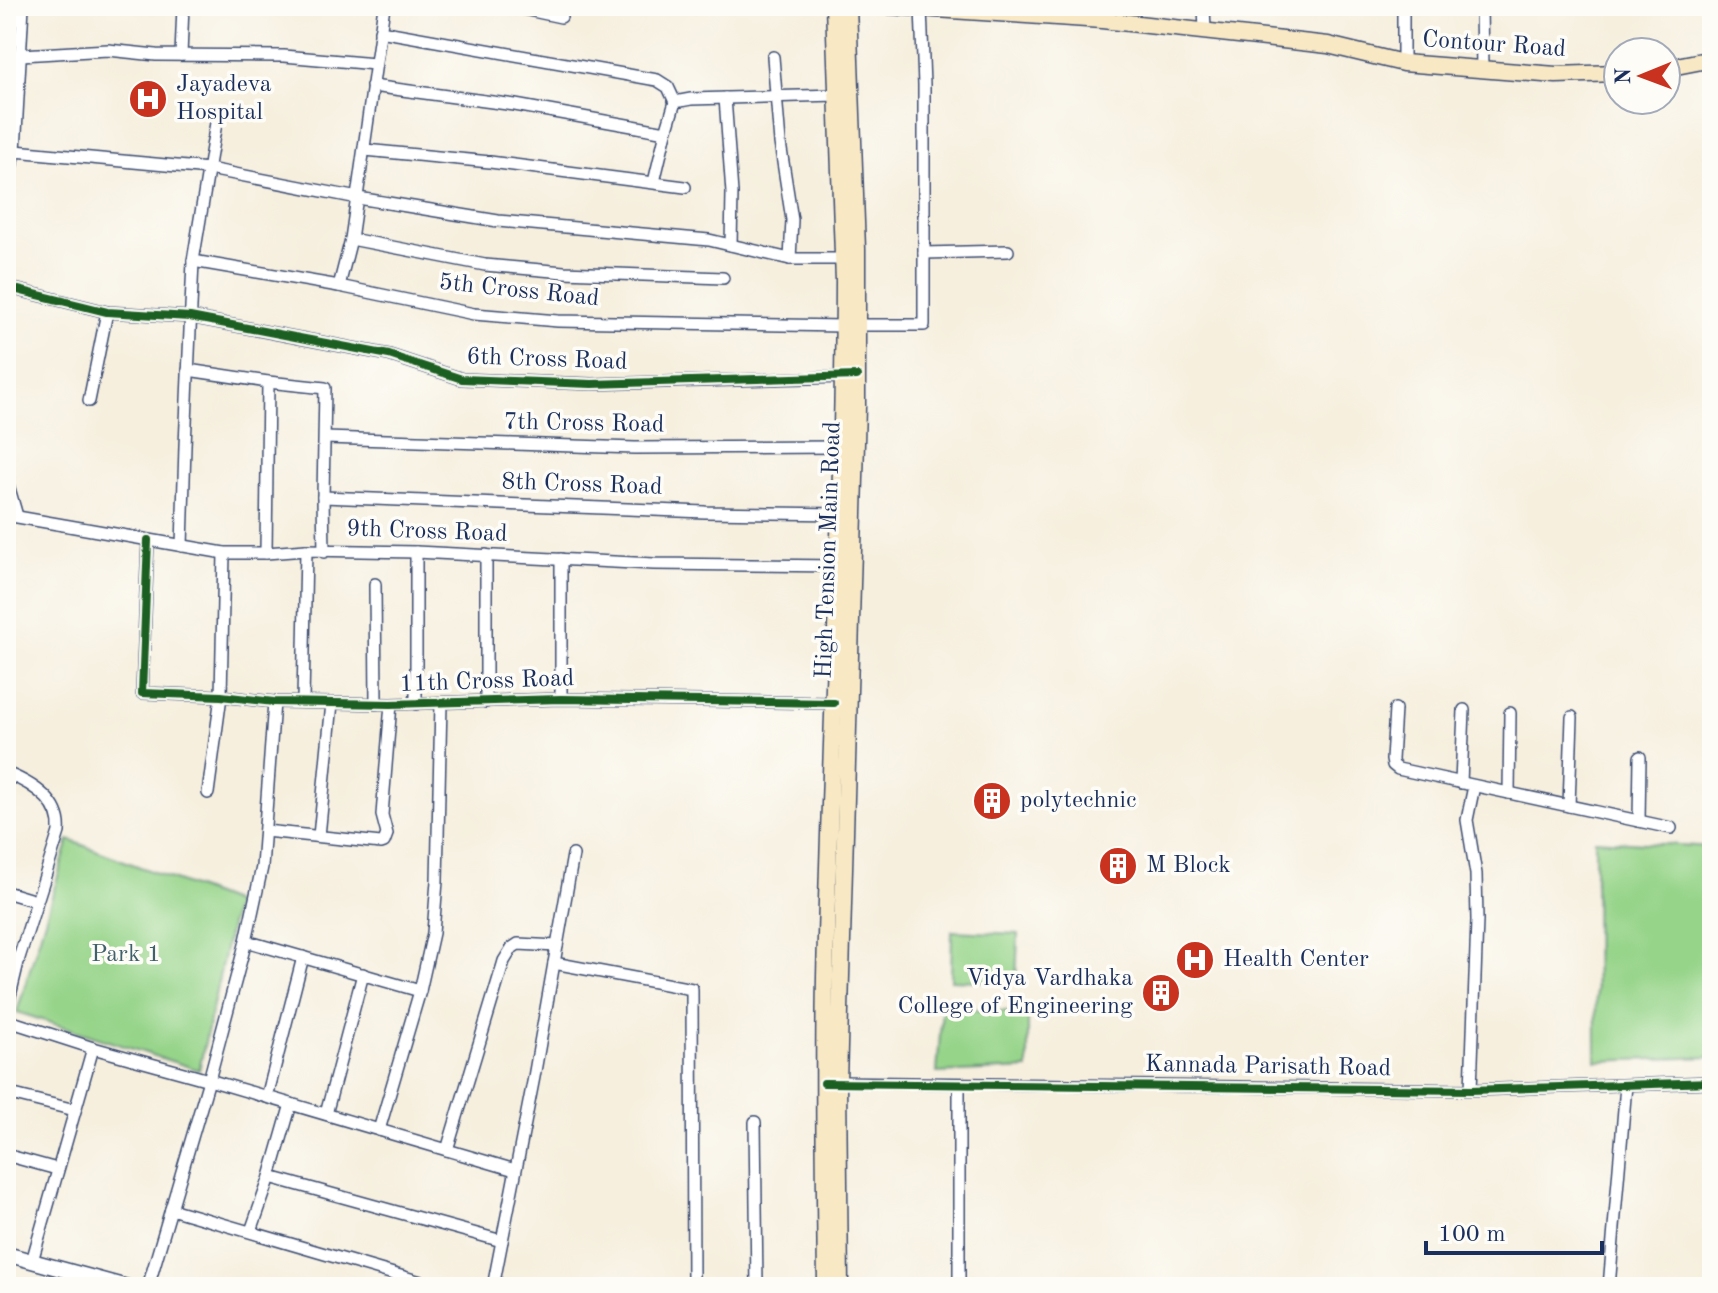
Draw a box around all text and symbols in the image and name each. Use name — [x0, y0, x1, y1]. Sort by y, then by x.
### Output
street label: Contour Road — [1421, 28, 1567, 62]
north arrow — [1602, 36, 1682, 116]
text: N — [1613, 68, 1635, 85]
place label: Jayadeva Hospital — [176, 73, 272, 125]
hospital icon: Jayadeva Hospital — [127, 78, 169, 120]
street label: 5th Cross Road — [438, 271, 600, 311]
street label: 6th Cross Road — [466, 345, 628, 375]
street label: 7th Cross Road — [503, 411, 665, 437]
street label: High Tension Main Road — [813, 421, 845, 679]
street label: 8th Cross Road — [501, 470, 663, 500]
street label: 9th Cross Road — [346, 517, 508, 547]
street label: 11th Cross Road — [399, 667, 575, 697]
building icon: polytechnic — [971, 780, 1013, 822]
place label: polytechnic — [1020, 789, 1136, 813]
building icon: M Block — [1097, 845, 1139, 887]
place label: M Block — [1146, 854, 1231, 878]
hospital icon: Health Center — [1174, 939, 1216, 981]
park label: Park 1 — [91, 943, 161, 967]
place label: Health Center — [1223, 948, 1369, 972]
place label: Vidya Vardhaka College of Engineering — [898, 967, 1133, 1019]
building icon: Vidya Vardhaka College of Engineering — [1140, 972, 1182, 1014]
street label: Kannada Parisath Road — [1145, 1053, 1391, 1081]
scale bar — [1426, 1205, 1602, 1255]
text: 100 m — [1438, 1223, 1506, 1247]

